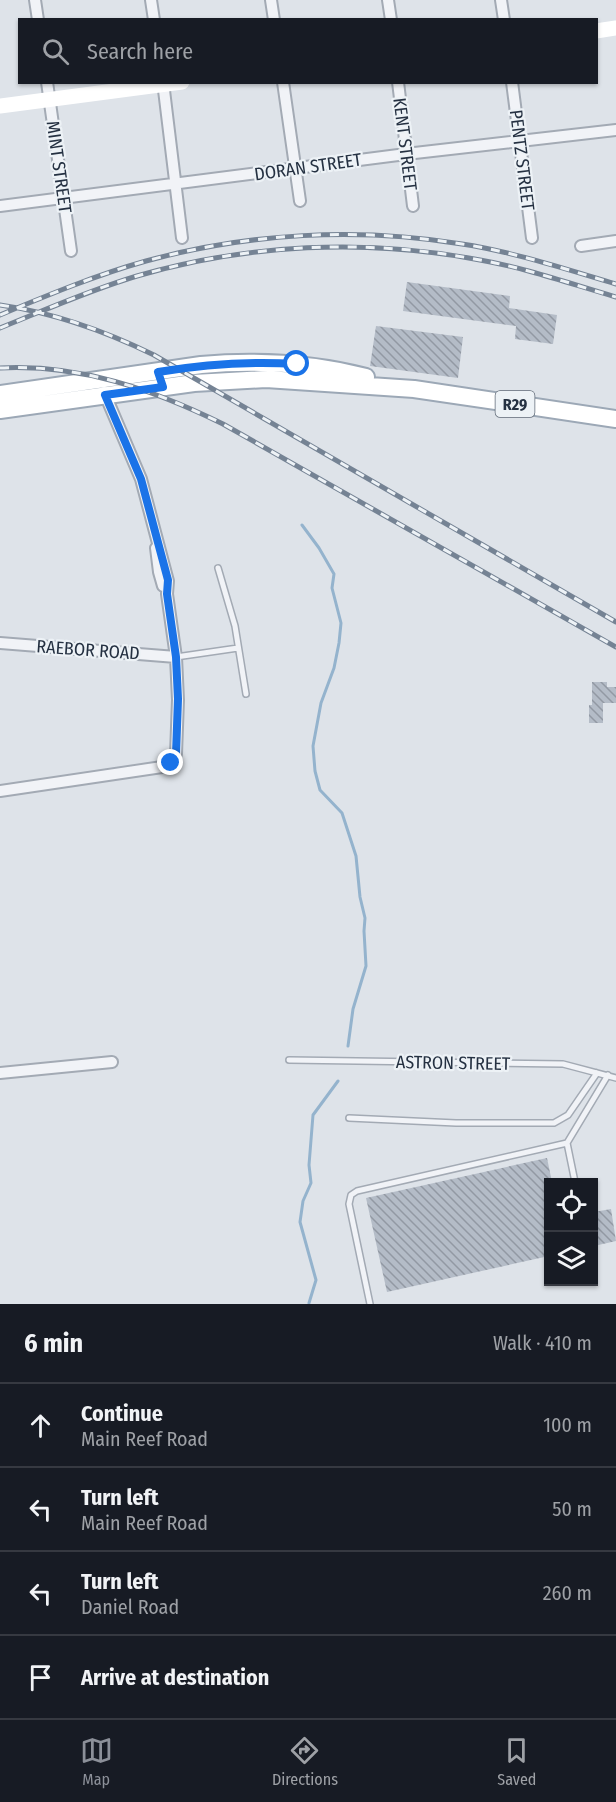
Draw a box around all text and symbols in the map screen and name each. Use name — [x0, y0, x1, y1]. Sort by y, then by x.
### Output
search box — [18, 18, 598, 84]
icon: search — [39, 35, 72, 68]
text: Search here — [87, 38, 193, 65]
street label: KENT STREET — [388, 96, 422, 192]
street label: PENTZ STREET — [505, 108, 539, 212]
street label: MINT STREET — [42, 119, 76, 215]
street label: DORAN STREET — [253, 148, 364, 185]
route start — [283, 350, 309, 376]
road number: R29 — [496, 391, 534, 417]
street label: RAEBOR ROAD — [36, 635, 140, 665]
route end — [157, 749, 183, 775]
street label: ASTRON STREET — [396, 1051, 511, 1075]
map controls — [544, 1178, 598, 1286]
button: locate — [544, 1178, 598, 1232]
button: layers — [544, 1232, 598, 1286]
text: 6 min — [24, 1328, 83, 1359]
text: Walk · 410 m — [493, 1331, 592, 1355]
text: Continue — [81, 1400, 163, 1427]
icon: ahead — [24, 1409, 57, 1442]
text: 100 m — [543, 1413, 592, 1437]
text: Main Reef Road — [81, 1427, 208, 1451]
text: Turn left — [81, 1484, 159, 1511]
icon: left — [24, 1493, 57, 1526]
text: 50 m — [552, 1497, 592, 1521]
text: Main Reef Road — [81, 1511, 208, 1535]
text: Turn left — [81, 1568, 159, 1595]
icon: left — [24, 1577, 57, 1610]
text: 260 m — [543, 1581, 592, 1605]
text: Daniel Road — [81, 1595, 179, 1619]
icon: arrive — [24, 1661, 57, 1694]
text: Arrive at destination — [81, 1664, 269, 1691]
tab: Map — [80, 1734, 113, 1789]
tab: Directions — [272, 1734, 338, 1789]
tab: Saved — [497, 1734, 536, 1789]

